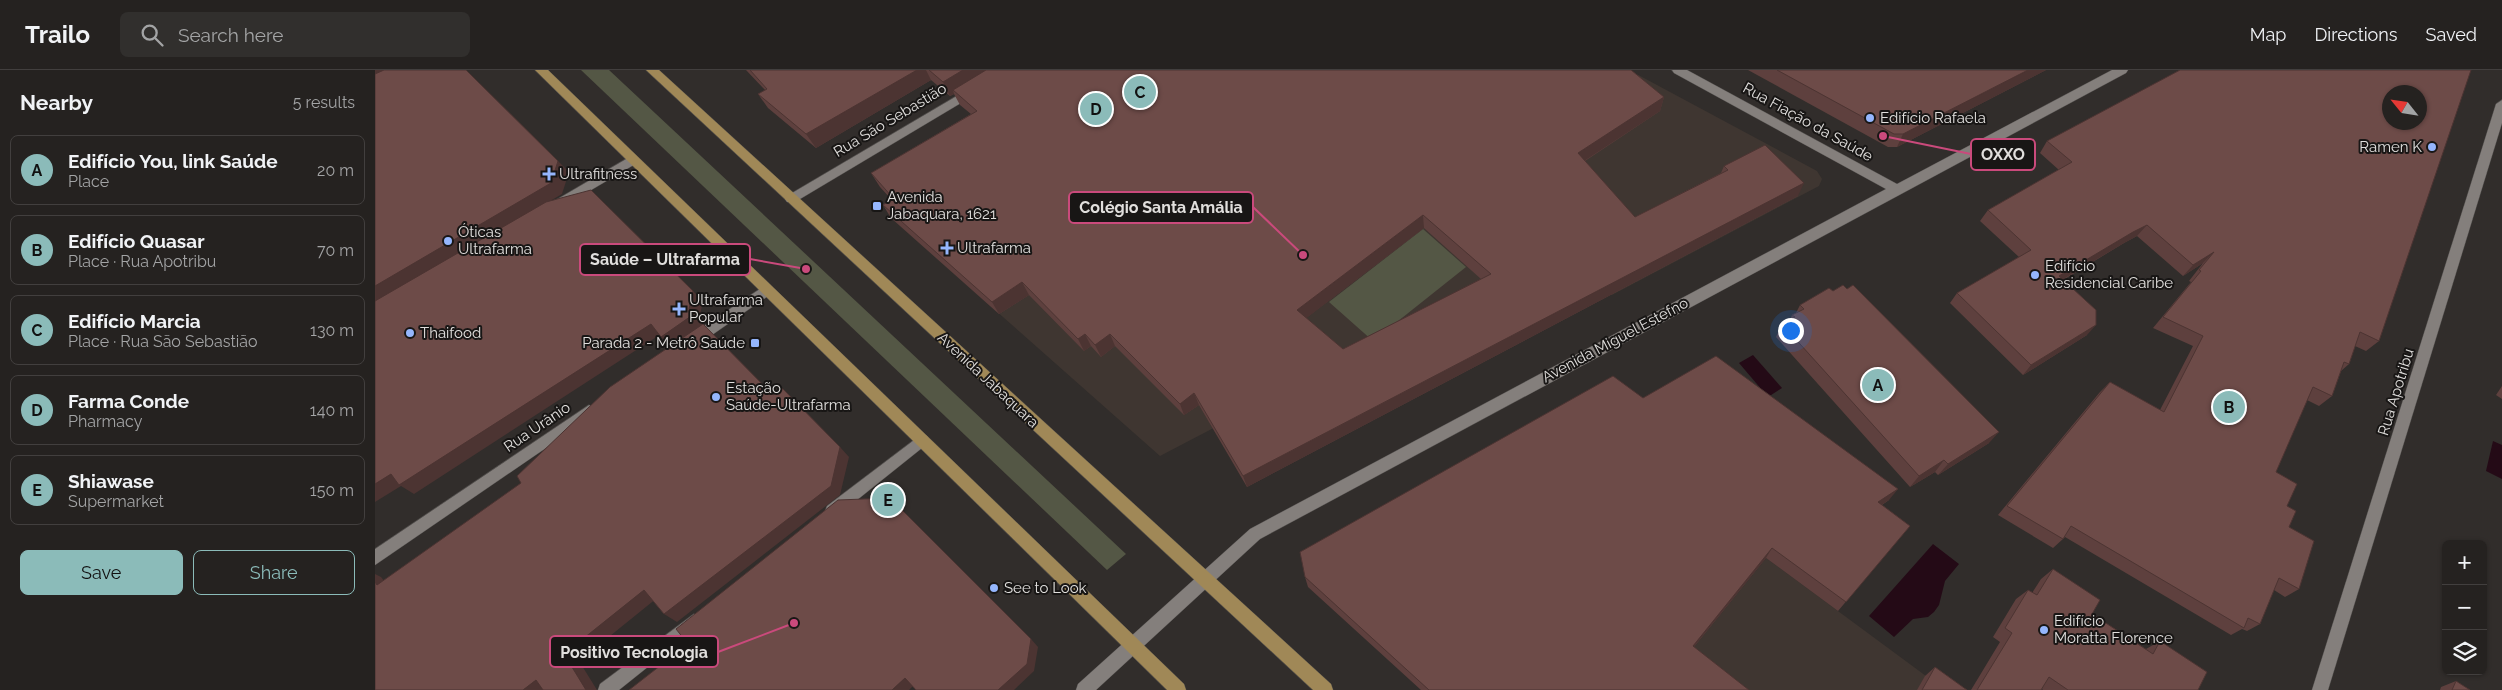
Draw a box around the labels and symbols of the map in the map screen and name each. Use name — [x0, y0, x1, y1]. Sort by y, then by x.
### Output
pin: C — [1124, 73, 1156, 111]
street label: Rua São Sebastião — [830, 79, 950, 161]
street label: Rua Fiação da Saúde — [1740, 79, 1876, 165]
north arrow — [2382, 85, 2427, 130]
pin: D — [1080, 90, 1112, 128]
place label: Edifício Rafaela — [1880, 109, 1986, 127]
marker: Edifício Rafaela — [1864, 112, 1876, 124]
place label: Ramen K — [2359, 138, 2422, 156]
callout: OXXO — [1971, 139, 2035, 170]
marker: Ramen K — [2426, 141, 2438, 153]
text: OXXO — [1981, 145, 2025, 164]
place label: Ultrafitness — [559, 165, 637, 183]
marker: Ultrafitness — [543, 168, 555, 180]
place label: Avenida Jabaquara, 1621 — [887, 188, 997, 223]
callout: Colégio Santa Amália — [1069, 192, 1253, 223]
text: Colégio Santa Amália — [1079, 198, 1243, 217]
marker: Avenida Jabaquara, 1621 — [871, 200, 883, 212]
place label: Óticas Ultrafarma — [458, 223, 532, 258]
marker: Óticas Ultrafarma — [442, 235, 454, 247]
place label: Ultrafarma — [957, 239, 1031, 257]
marker: Ultrafarma — [941, 242, 953, 254]
callout: Saúde – Ultrafarma — [580, 244, 750, 275]
text: Saúde – Ultrafarma — [590, 250, 740, 269]
place label: Edifício Residencial Caribe — [2045, 257, 2173, 292]
marker: Edifício Residencial Caribe — [2029, 269, 2041, 281]
place label: Ultrafarma Popular — [689, 291, 763, 326]
street label: Avenida Miguel Estefno — [1539, 294, 1691, 386]
marker: Ultrafarma Popular — [673, 303, 685, 315]
your location — [1778, 318, 1804, 344]
place label: Thaifood — [420, 324, 481, 342]
marker: Thaifood — [404, 327, 416, 339]
street label: Avenida Jabaquara — [934, 329, 1042, 431]
place label: Parada 2 - Metrô Saúde — [582, 334, 745, 352]
marker: Parada 2 - Metrô Saúde — [749, 337, 761, 349]
street label: Rua Apotribu — [2374, 346, 2418, 438]
pin: A — [1862, 366, 1894, 404]
place label: Estação Saúde-Ultrafarma — [726, 379, 851, 414]
pin: B — [2213, 388, 2245, 426]
marker: Estação Saúde-Ultrafarma — [710, 391, 722, 403]
street label: Rua Urânio — [500, 398, 574, 456]
pin: E — [872, 481, 904, 519]
place label: See to Look — [1004, 579, 1087, 597]
marker: See to Look — [988, 582, 1000, 594]
place label: Edifício Moratta Florence — [2054, 612, 2173, 647]
marker: Edifício Moratta Florence — [2038, 624, 2050, 636]
callout: Positivo Tecnologia — [550, 636, 718, 667]
text: Positivo Tecnologia — [560, 643, 708, 662]

